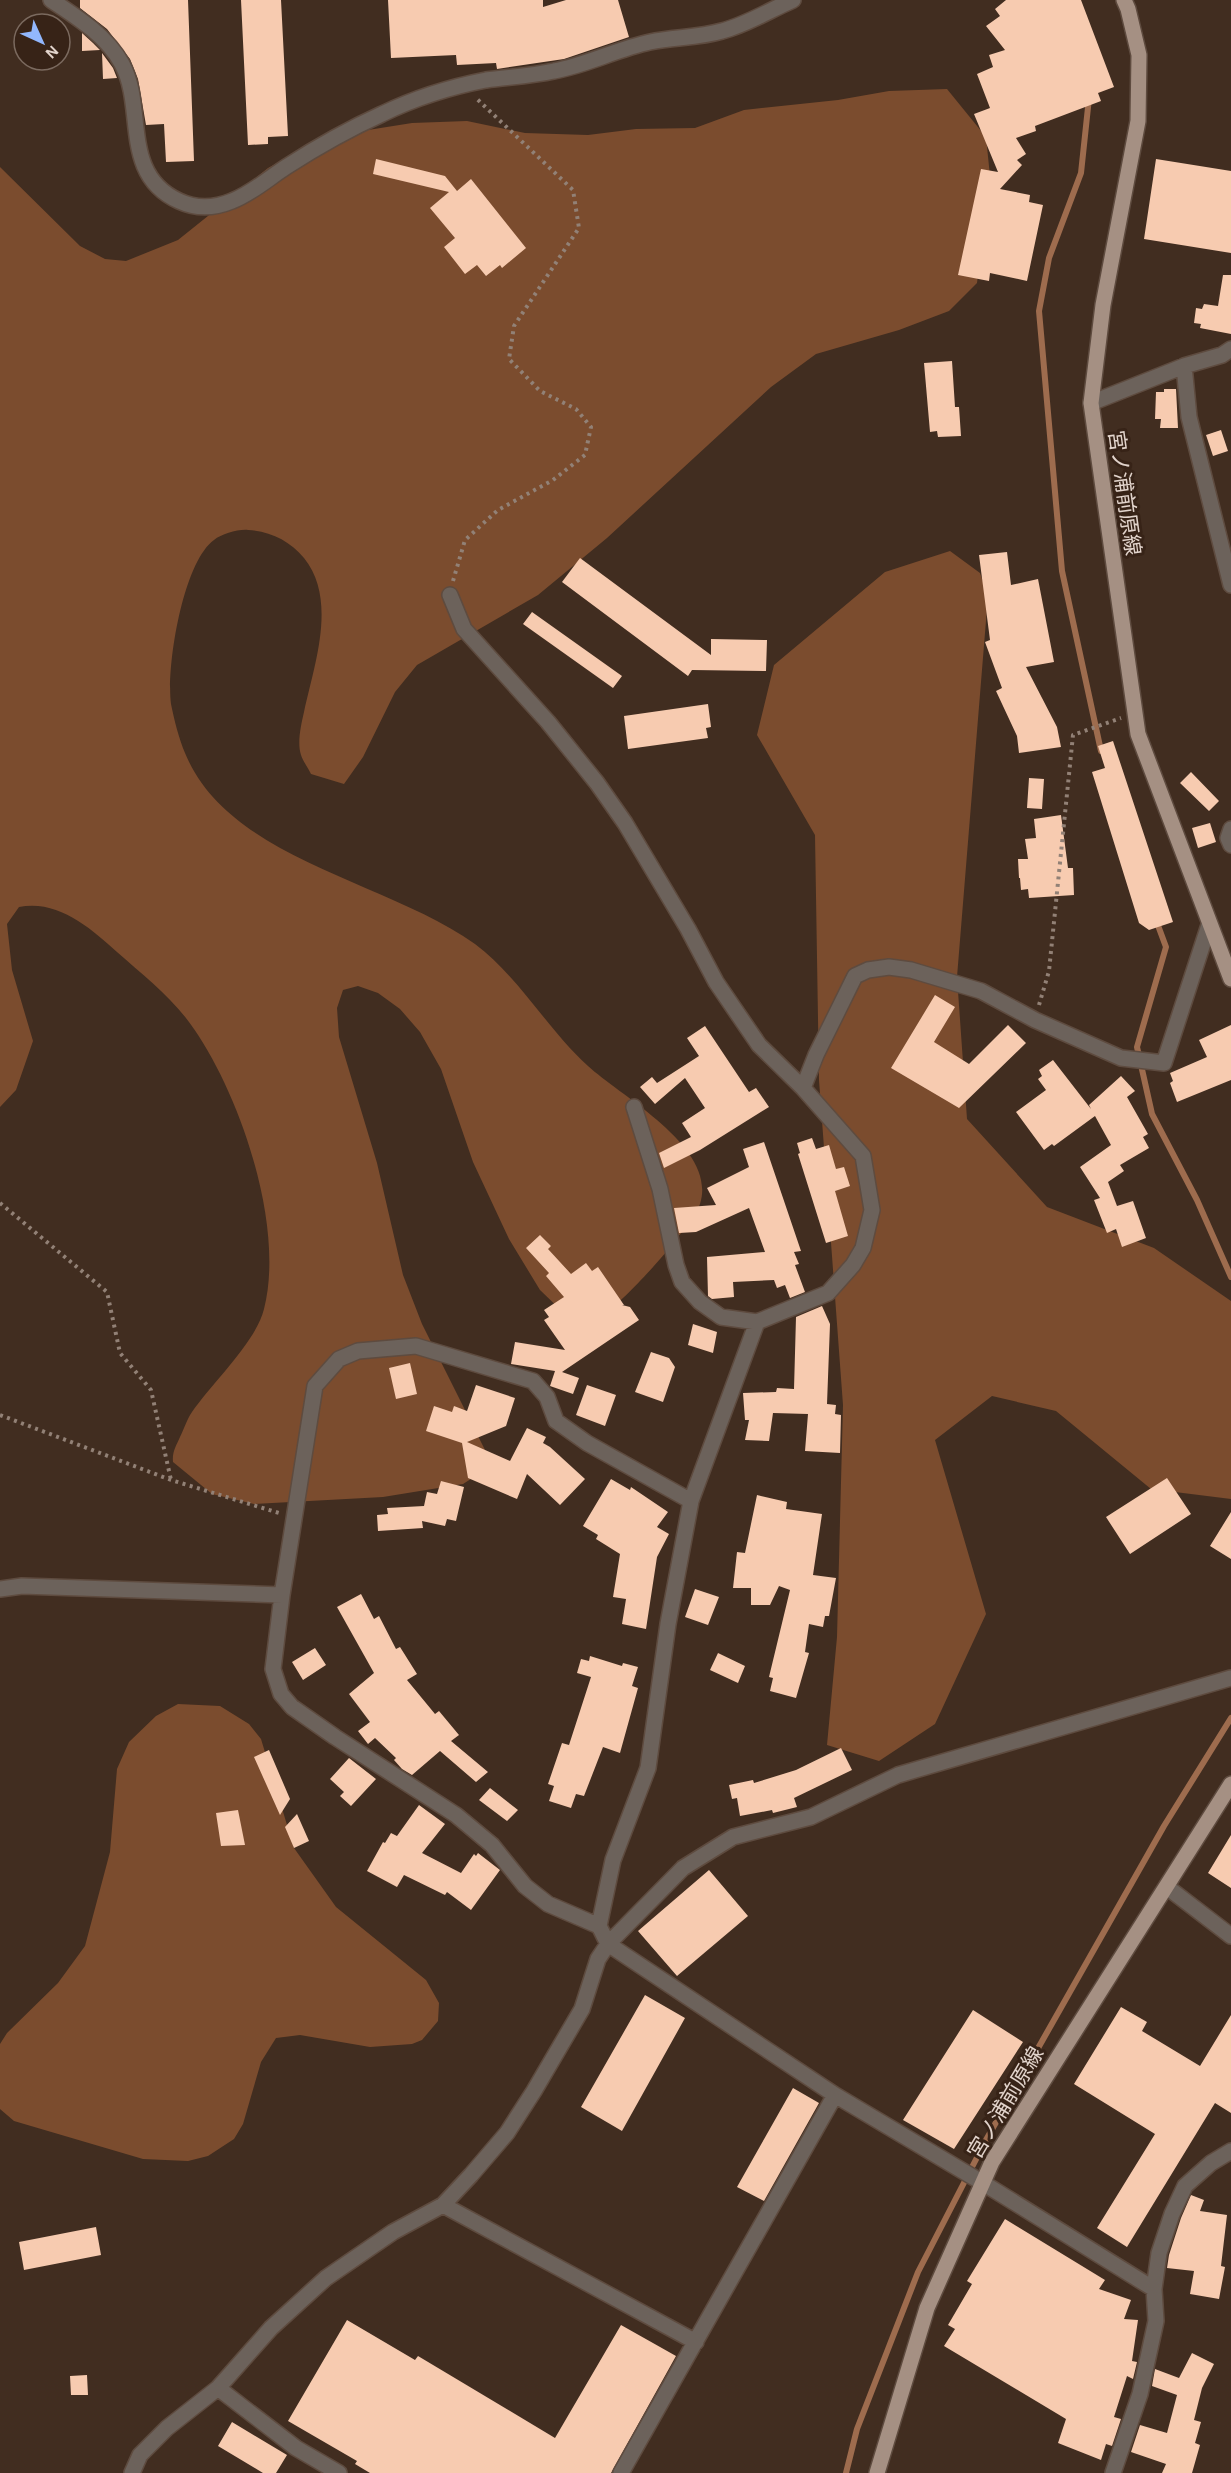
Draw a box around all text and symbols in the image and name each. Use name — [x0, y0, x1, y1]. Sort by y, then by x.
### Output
north arrow — [12, 12, 72, 72]
text: N — [42, 42, 61, 61]
street label: 宮ノ浦前原線 — [1105, 429, 1144, 557]
street label: 宮ノ浦前原線 — [964, 2043, 1047, 2162]

